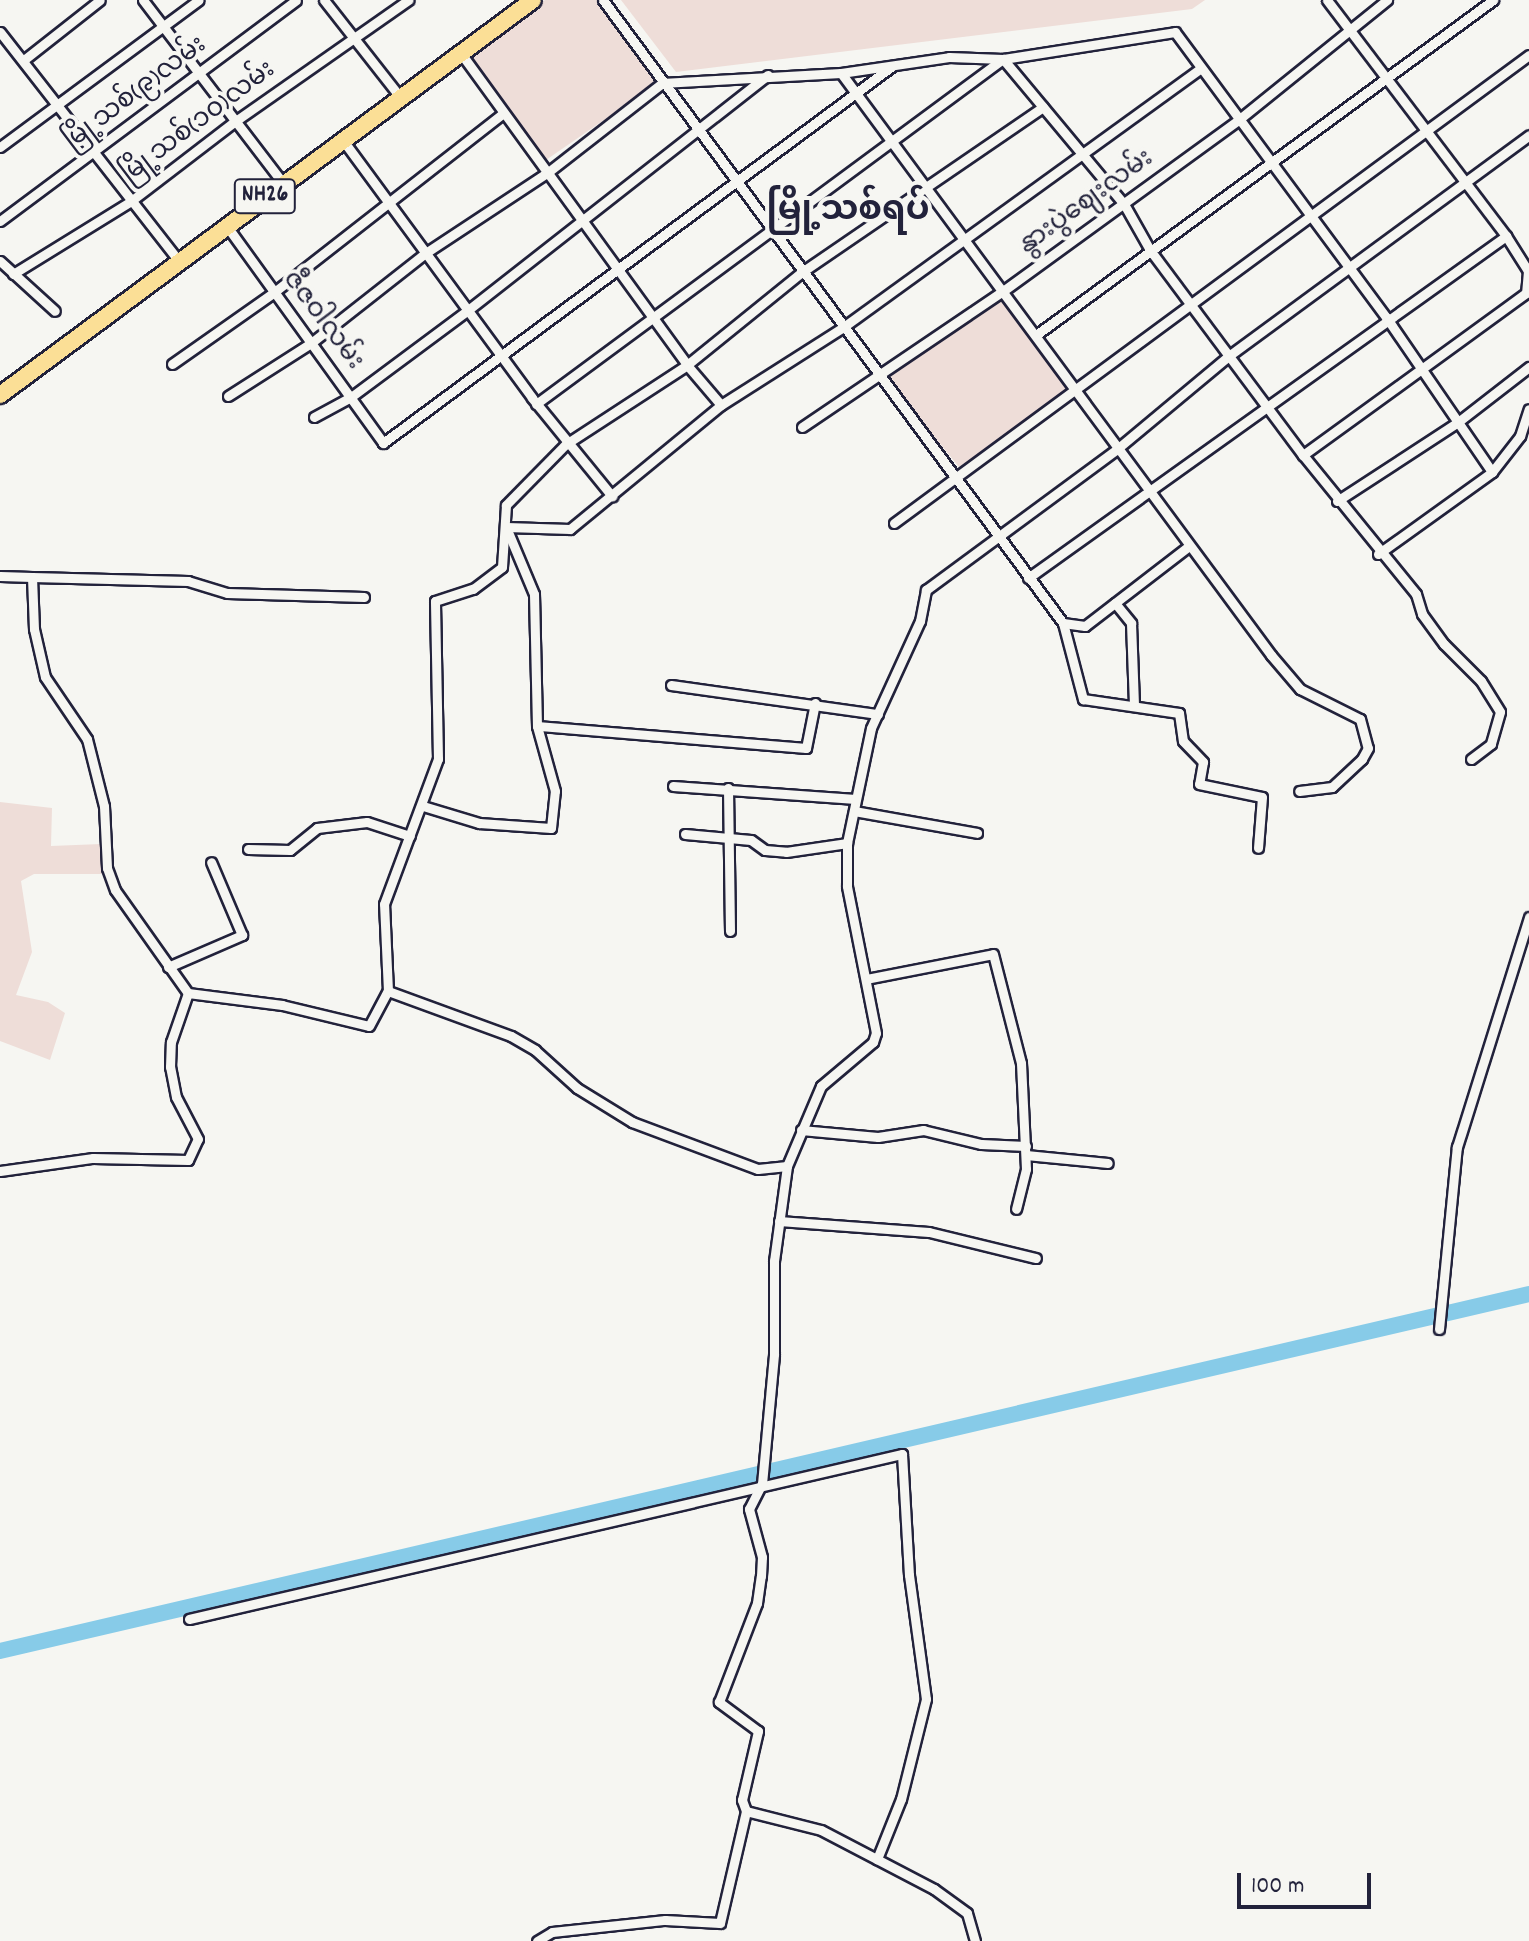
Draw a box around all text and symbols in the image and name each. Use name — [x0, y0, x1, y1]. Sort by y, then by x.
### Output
street label: မြို့သစ်(၉)လမ်း — [59, 30, 213, 158]
street label: မြို့သစ်(၁၀)လမ်း — [116, 55, 282, 191]
street label: နွားပွဲဈေးလမ်း — [1014, 144, 1160, 262]
road number: NH26 — [233, 176, 297, 216]
district label: မြို့သစ်ရပ် — [766, 193, 930, 233]
street label: ဇီဇဝါလမ်း — [275, 265, 369, 377]
scale bar — [1241, 1857, 1375, 1907]
text: 100 m — [1251, 1870, 1304, 1904]

